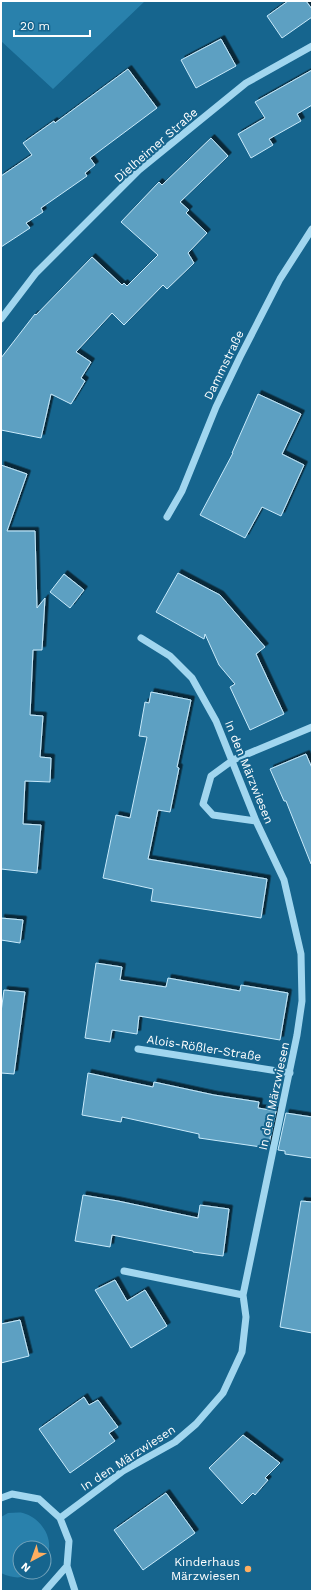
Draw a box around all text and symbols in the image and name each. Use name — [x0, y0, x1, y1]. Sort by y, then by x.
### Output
scale bar — [14, 12, 90, 38]
text: 20 m — [20, 19, 50, 33]
street label: Dielheimer Straße — [112, 105, 200, 185]
street label: Dammstraße — [201, 328, 247, 402]
street label: In den Märzwiesen — [222, 718, 276, 826]
street label: Alois-Rößler-Straße — [146, 1032, 262, 1064]
street label: In den Märzwiesen — [256, 1041, 292, 1151]
street label: In den Märzwiesen — [78, 1422, 178, 1494]
north arrow — [12, 1540, 52, 1580]
place label: Kinderhaus Märzwiesen — [171, 1555, 240, 1583]
text: N — [18, 1560, 33, 1575]
marker: Kinderhaus Märzwiesen — [243, 1564, 253, 1574]

